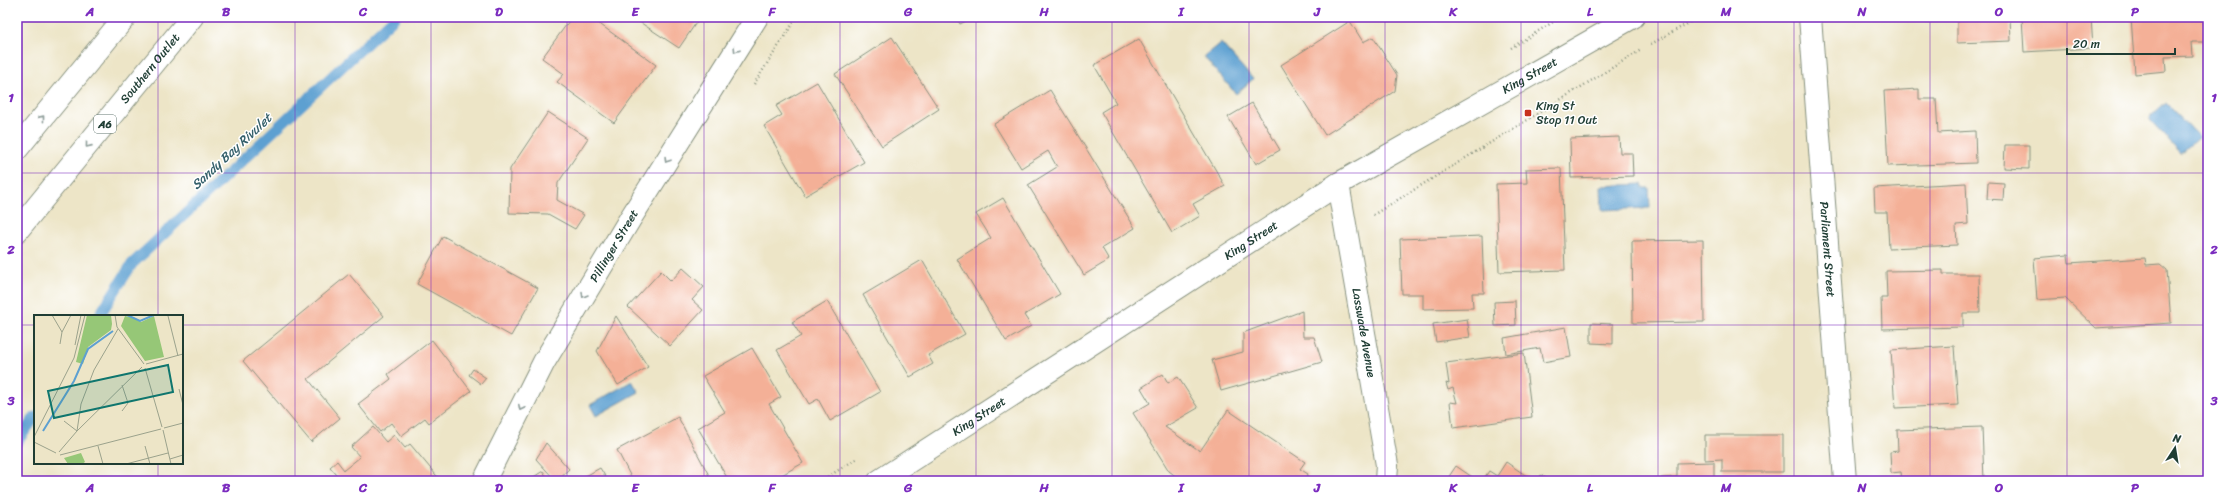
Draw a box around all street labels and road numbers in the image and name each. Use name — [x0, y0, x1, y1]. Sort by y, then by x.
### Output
street label: Southern Outlet — [114, 28, 186, 109]
street label: King Street — [1498, 51, 1562, 100]
road number: A6 — [94, 115, 116, 133]
street label: Parliament Street — [1813, 201, 1842, 298]
street label: Pillinger Street — [583, 205, 645, 287]
street label: King Street — [1219, 214, 1283, 266]
street label: Lasswade Avenue — [1345, 286, 1383, 379]
street label: King Street — [947, 391, 1011, 442]

